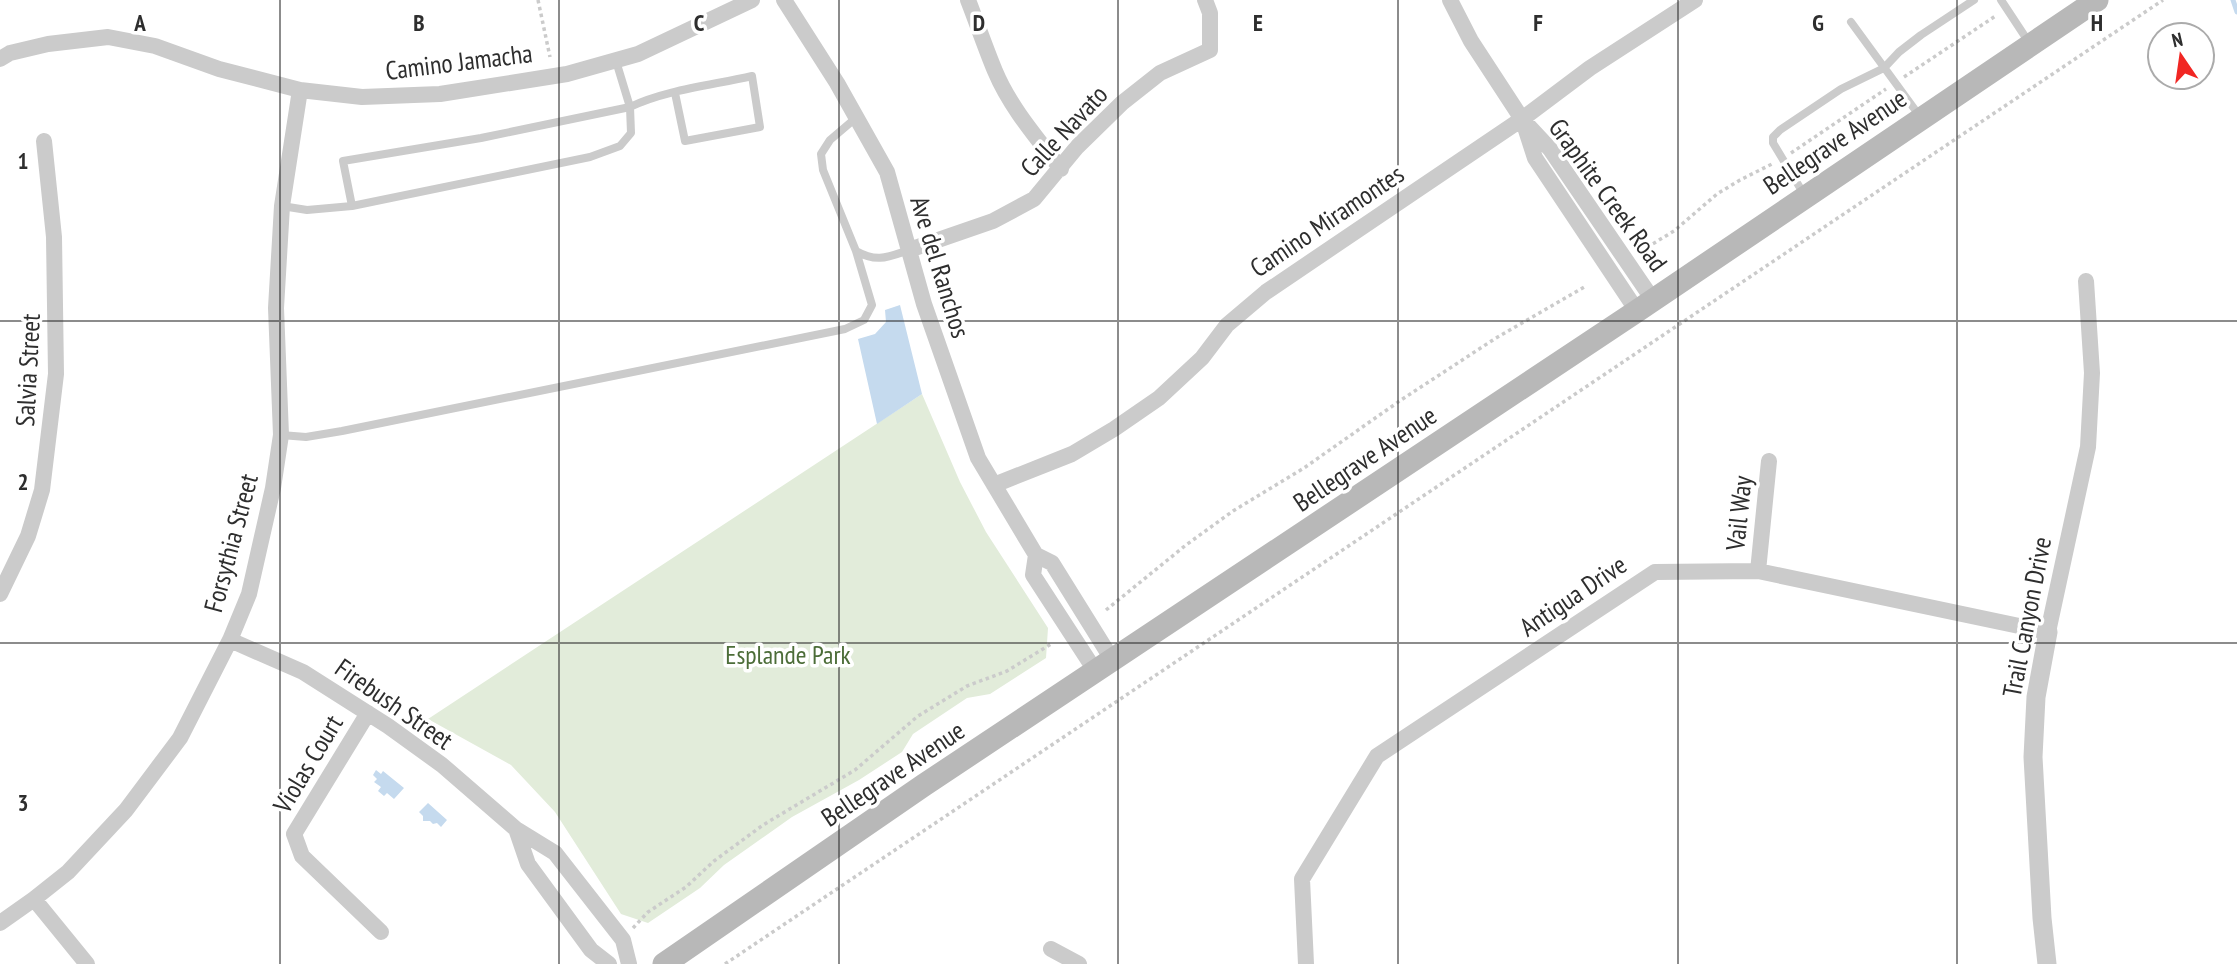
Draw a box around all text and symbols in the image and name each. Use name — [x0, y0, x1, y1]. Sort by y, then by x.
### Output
text: A — [133, 8, 146, 37]
text: B — [413, 8, 425, 37]
text: C — [694, 8, 705, 37]
text: D — [973, 8, 985, 37]
text: E — [1253, 8, 1263, 37]
text: F — [1533, 8, 1543, 37]
text: G — [1812, 8, 1824, 37]
text: H — [2091, 8, 2103, 37]
north arrow — [2146, 21, 2216, 91]
text: N — [2169, 27, 2185, 52]
street label: Camino Jamacha — [384, 36, 534, 87]
street label: Calle Navato — [1013, 78, 1114, 183]
street label: Bellegrave Avenue — [1757, 82, 1913, 202]
street label: Graphite Creek Road — [1542, 112, 1675, 278]
text: 1 — [18, 146, 29, 175]
street label: Camino Miramontes — [1244, 157, 1410, 284]
street label: Ave del Ranchos — [903, 192, 978, 342]
street label: Salvia Street — [8, 313, 47, 427]
street label: Bellegrave Avenue — [1287, 399, 1443, 519]
text: 2 — [18, 467, 29, 496]
street label: Forsythia Street — [196, 470, 265, 616]
street label: Vail Way — [1718, 474, 1759, 553]
street label: Trail Canyon Drive — [1995, 534, 2058, 700]
street label: Antigua Drive — [1513, 548, 1633, 643]
park label: Esplande Park — [725, 638, 851, 671]
street label: Firebush Street — [329, 651, 460, 756]
street label: Violas Court — [265, 709, 350, 819]
street label: Bellegrave Avenue — [815, 714, 971, 834]
text: 3 — [18, 788, 29, 817]

